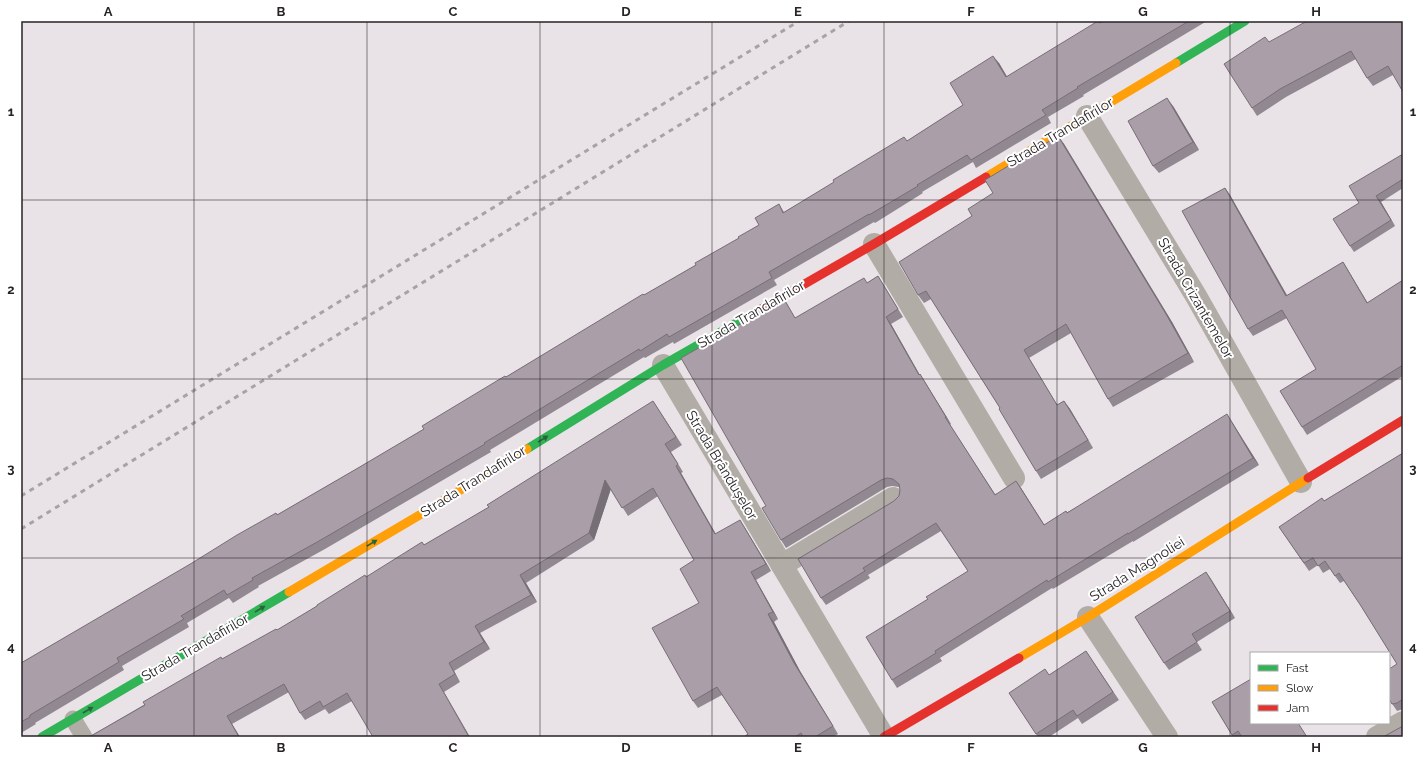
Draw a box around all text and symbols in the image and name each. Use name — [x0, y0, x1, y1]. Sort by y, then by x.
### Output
text: A — [104, 4, 113, 19]
text: B — [277, 4, 286, 19]
text: C — [449, 4, 458, 19]
text: D — [621, 4, 631, 19]
text: E — [794, 4, 802, 19]
text: F — [967, 4, 975, 19]
text: G — [1138, 4, 1148, 19]
text: H — [1311, 4, 1321, 19]
street label: Strada Trandafirilor — [1004, 94, 1116, 170]
text: 1 — [8, 104, 15, 119]
text: 1 — [1410, 104, 1417, 119]
street label: Strada Crizantemelor — [1155, 235, 1237, 361]
street label: Strada Trandafirilor — [694, 277, 808, 351]
text: 2 — [7, 282, 15, 297]
text: 2 — [1409, 282, 1417, 297]
street label: Strada Brândușelor — [683, 408, 761, 523]
one-way arrow — [538, 435, 548, 443]
street label: Strada Trandafirilor — [417, 442, 529, 520]
text: 3 — [7, 461, 15, 476]
text: 3 — [1409, 461, 1417, 476]
street label: Strada Magnoliei — [1087, 533, 1187, 605]
one-way arrow — [366, 539, 378, 546]
one-way arrow — [254, 606, 266, 613]
street label: Strada Trandafirilor — [138, 610, 252, 684]
text: 4 — [7, 639, 15, 654]
text: 4 — [1409, 639, 1417, 654]
legend — [1250, 652, 1390, 724]
text: Fast — [1286, 661, 1309, 675]
text: Slow — [1286, 681, 1313, 695]
text: Jam — [1286, 701, 1309, 715]
one-way arrow — [82, 707, 94, 714]
text: A — [104, 740, 113, 755]
text: B — [277, 740, 286, 755]
text: C — [449, 740, 458, 755]
text: D — [621, 740, 631, 755]
text: E — [794, 740, 802, 755]
text: F — [967, 740, 975, 755]
text: G — [1138, 740, 1148, 755]
text: H — [1311, 740, 1321, 755]

